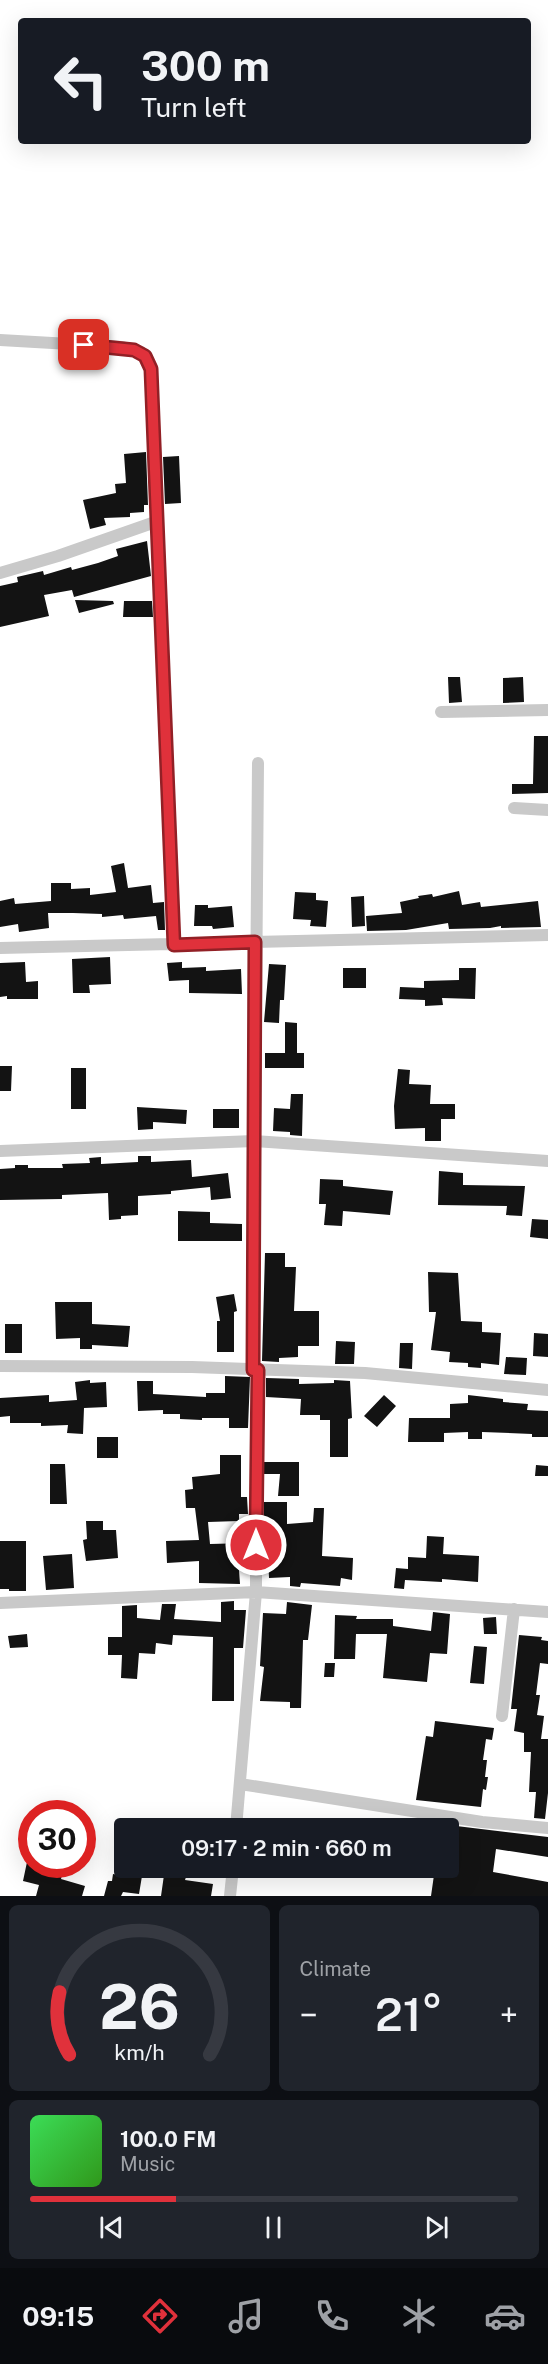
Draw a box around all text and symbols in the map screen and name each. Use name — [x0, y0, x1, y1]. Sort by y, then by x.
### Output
text: 300 m — [141, 41, 270, 90]
icon: left — [42, 42, 120, 120]
text: Turn left — [141, 91, 247, 123]
pin — [58, 319, 109, 370]
icon: arrive — [67, 328, 100, 361]
position arrow — [224, 1513, 288, 1577]
speed limit sign: 30 — [18, 1800, 96, 1878]
text: 09:17 · 2 min · 660 m — [181, 1835, 392, 1861]
text: Climate — [300, 1957, 371, 1981]
text: 26 — [99, 1970, 180, 2043]
text: 21° — [375, 1988, 443, 2041]
text: − — [300, 1996, 318, 2034]
text: + — [500, 1996, 518, 2034]
text: km/h — [114, 2040, 164, 2065]
text: 100.0 FM — [120, 2126, 216, 2152]
text: Music — [120, 2152, 175, 2176]
icon: previous — [95, 2211, 128, 2244]
icon: pause — [257, 2211, 290, 2244]
icon: next — [420, 2211, 453, 2244]
icon: directions — [139, 2295, 181, 2337]
icon: music — [225, 2295, 267, 2337]
icon: phone — [311, 2295, 353, 2337]
icon: climate — [398, 2295, 440, 2337]
icon: car — [484, 2295, 526, 2337]
text: 09:15 — [22, 2300, 94, 2332]

